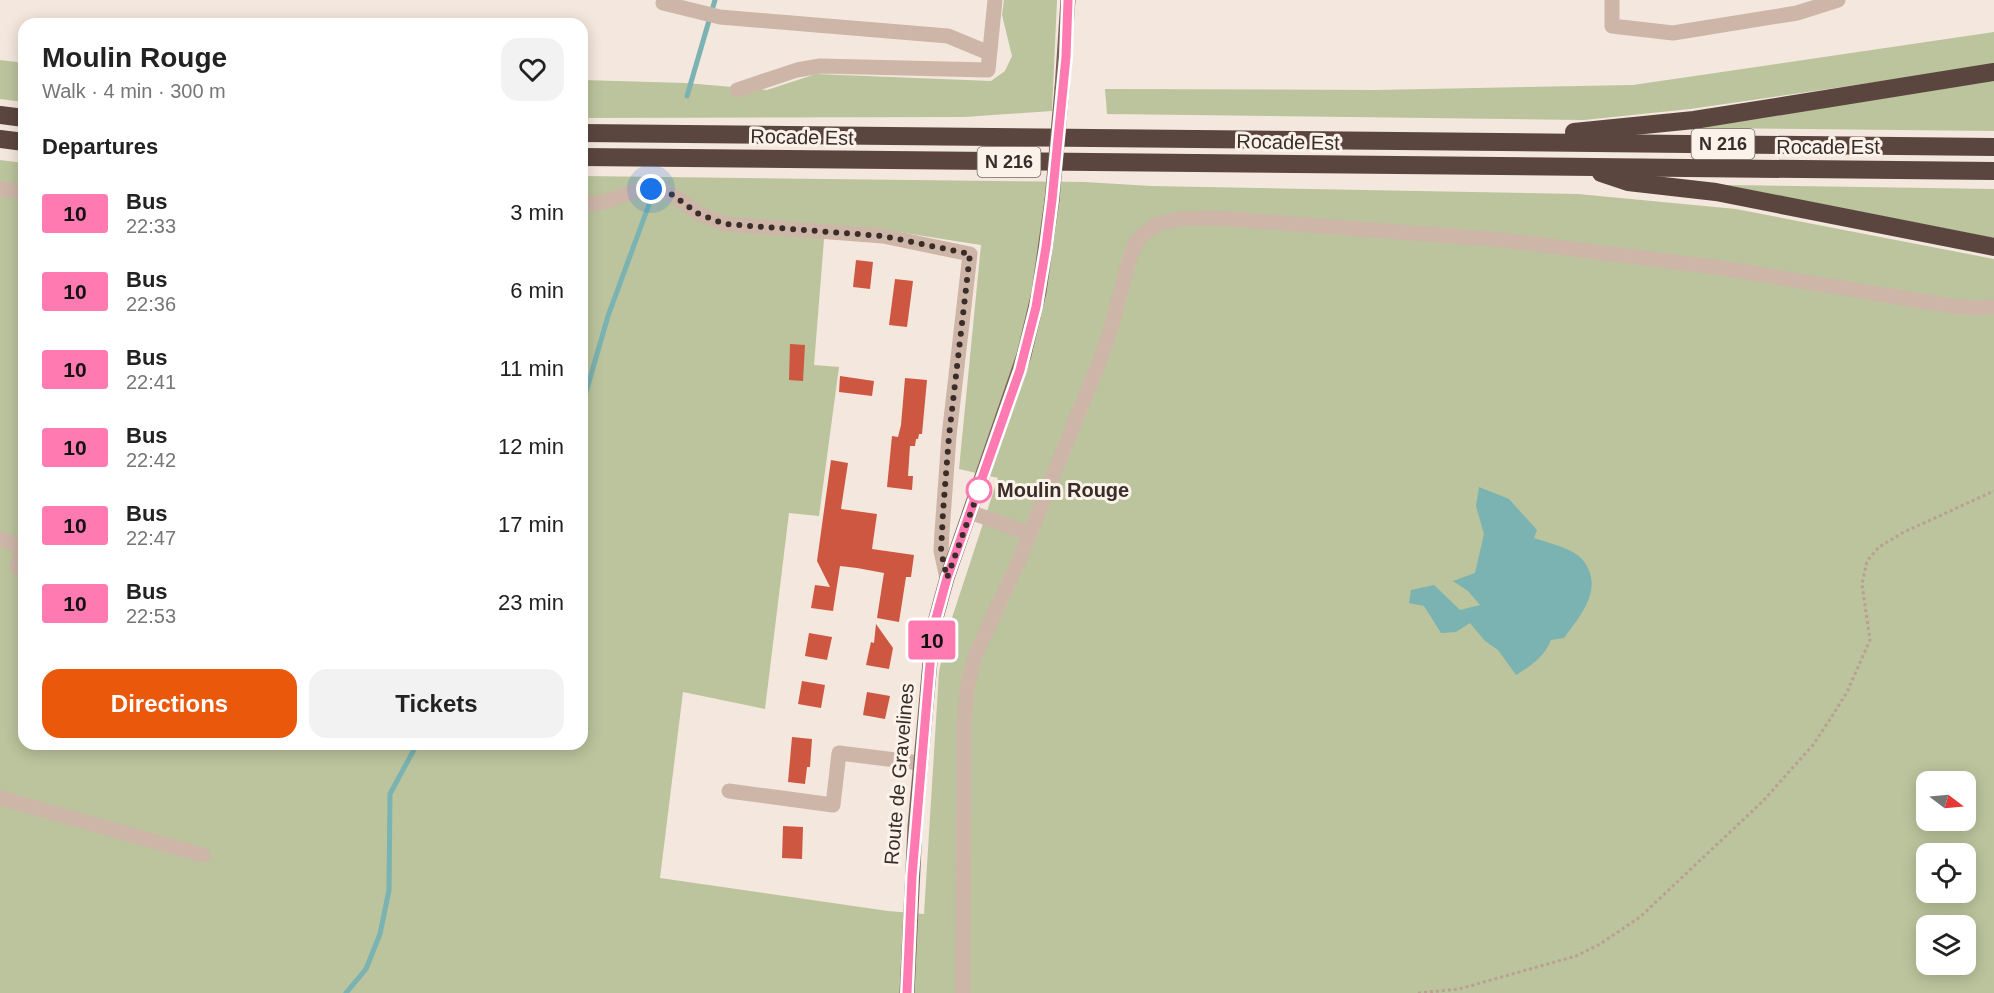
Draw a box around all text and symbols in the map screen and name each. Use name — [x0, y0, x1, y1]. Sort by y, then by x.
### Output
button: heart — [501, 38, 564, 101]
text: Moulin Rouge — [42, 42, 227, 73]
text: Walk · 4 min · 300 m — [42, 80, 226, 102]
street label: Rocade Est — [750, 125, 854, 149]
road number: N 216 — [1692, 129, 1754, 159]
street label: Rocade Est — [1236, 130, 1340, 154]
text: Departures — [42, 134, 158, 159]
street label: Rocade Est — [1776, 136, 1880, 158]
road number: N 216 — [978, 147, 1040, 177]
your location — [636, 174, 666, 204]
text: Bus — [126, 189, 168, 214]
text: 3 min — [510, 200, 564, 225]
text: 10 — [63, 202, 87, 225]
text: 22:33 — [126, 215, 176, 237]
text: Bus — [126, 267, 168, 292]
text: 6 min — [510, 278, 564, 303]
text: 10 — [63, 280, 87, 303]
text: 22:36 — [126, 293, 176, 315]
text: Bus — [126, 345, 168, 370]
text: 11 min — [500, 356, 564, 381]
text: 10 — [63, 358, 87, 381]
text: 22:41 — [126, 371, 176, 393]
text: Bus — [126, 423, 168, 448]
text: 12 min — [498, 434, 564, 459]
text: 10 — [63, 436, 87, 459]
text: 22:42 — [126, 449, 176, 471]
marker: Moulin Rouge — [966, 477, 992, 503]
place label: Moulin Rouge — [997, 479, 1129, 501]
text: Bus — [126, 501, 168, 526]
text: 17 min — [498, 512, 564, 537]
text: 10 — [63, 514, 87, 537]
text: 22:47 — [126, 527, 176, 549]
text: Bus — [126, 579, 168, 604]
text: 23 min — [498, 590, 564, 615]
text: 10 — [63, 592, 87, 615]
text: 22:53 — [126, 605, 176, 627]
line badge: 10 — [905, 620, 959, 660]
text: 10 — [920, 629, 944, 652]
button: Directions — [42, 669, 297, 738]
button: Tickets — [309, 669, 564, 738]
street label: Route de Gravelines — [880, 682, 918, 866]
north arrow — [1916, 771, 1976, 831]
map controls — [1916, 771, 1976, 975]
button: locate — [1916, 843, 1976, 903]
button: layers — [1916, 915, 1976, 975]

